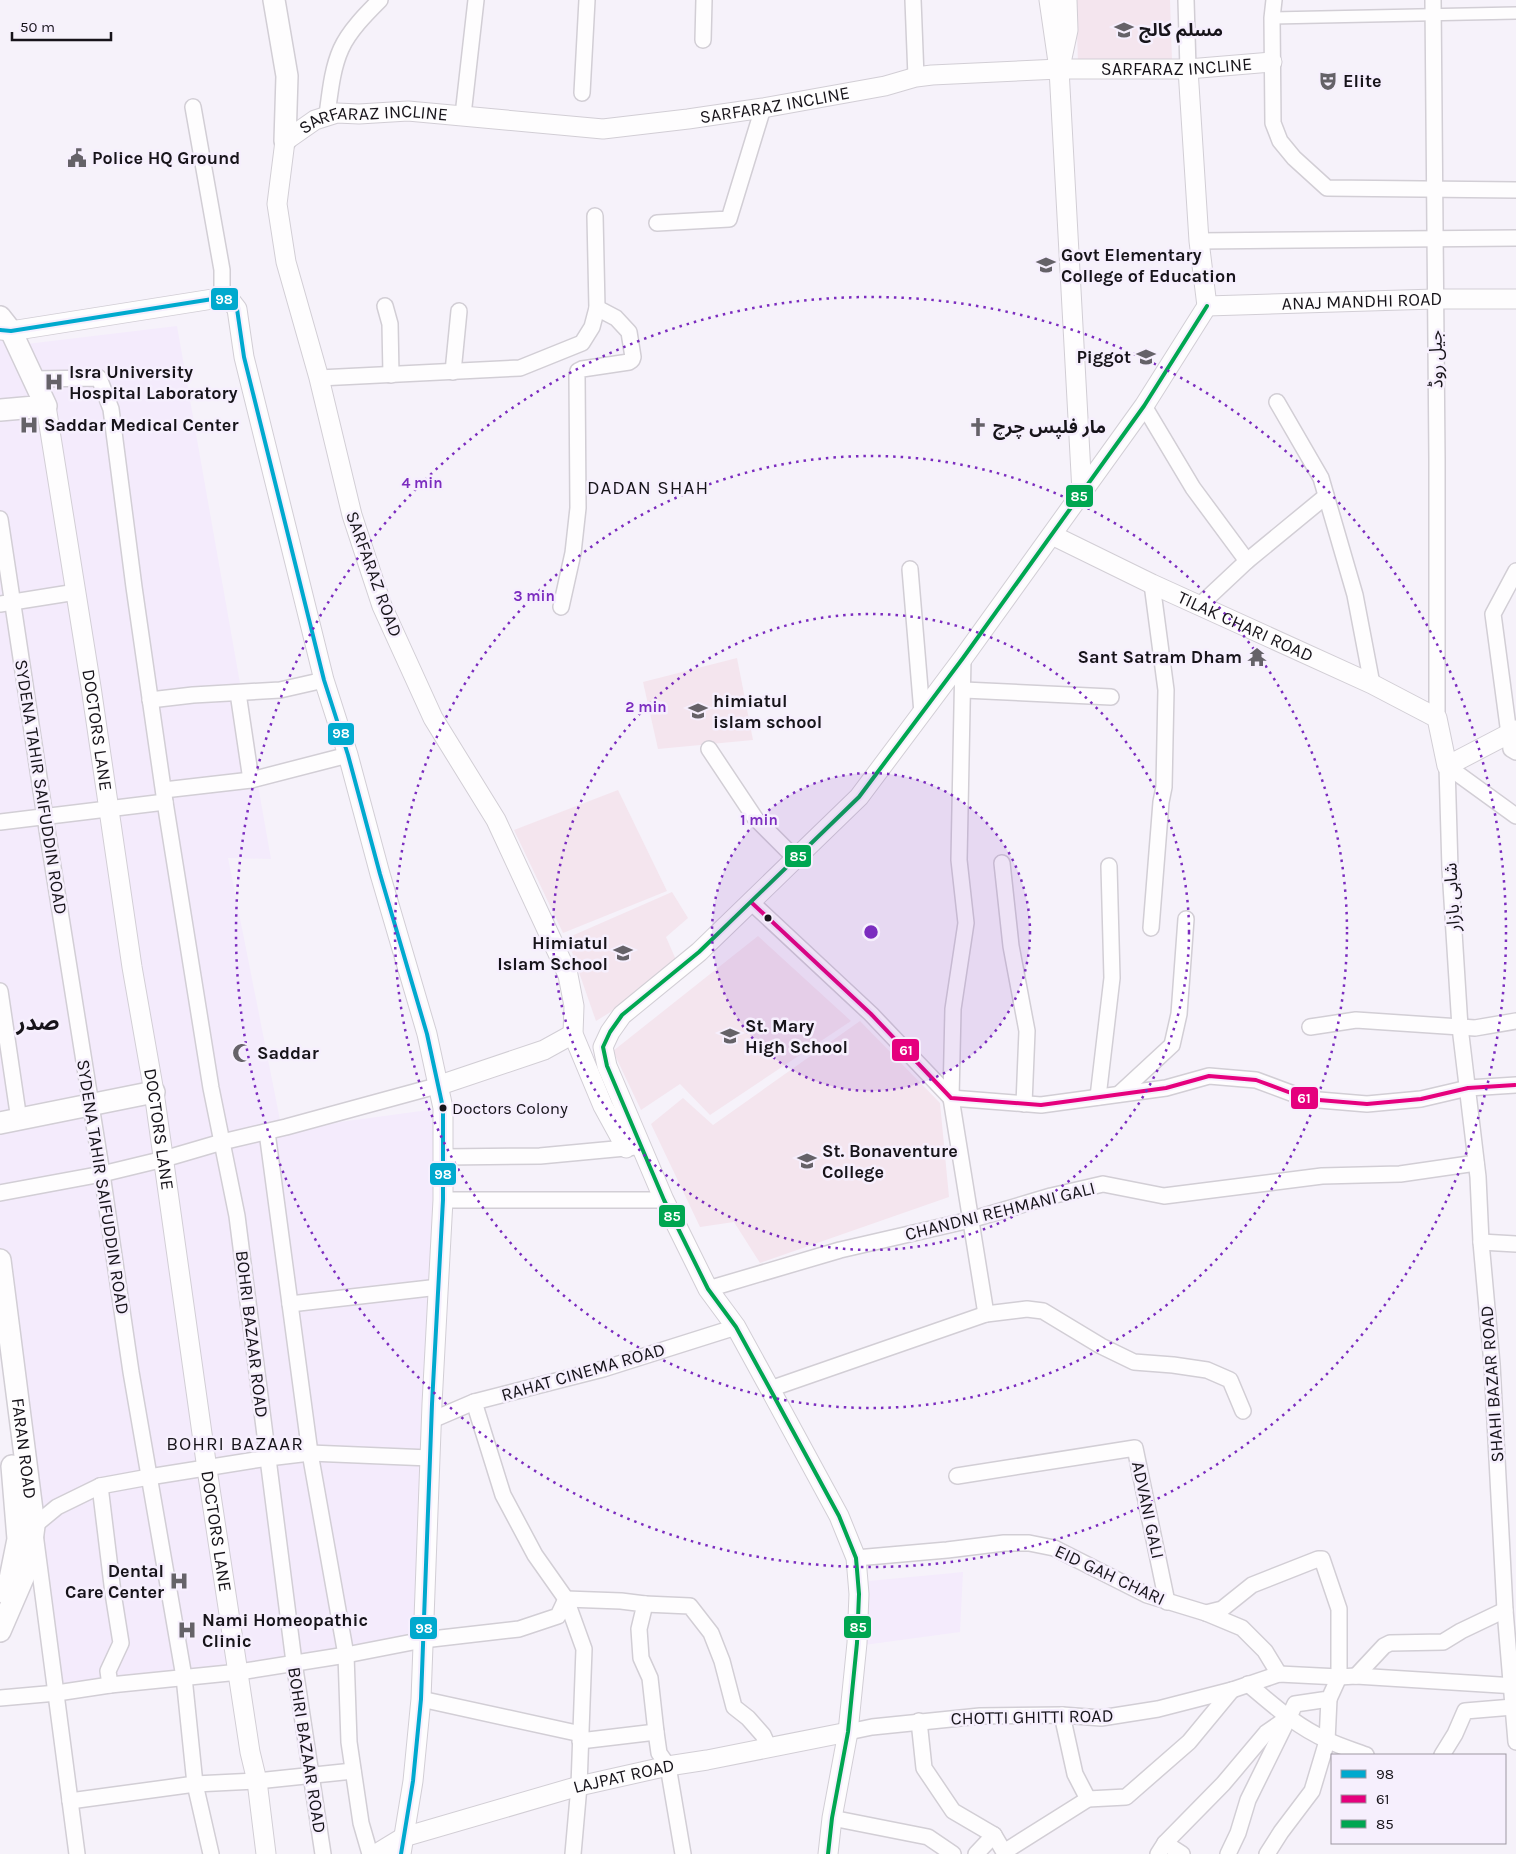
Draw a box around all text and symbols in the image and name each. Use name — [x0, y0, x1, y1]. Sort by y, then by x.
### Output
scale bar — [12, 10, 111, 42]
text: 50 m — [20, 18, 55, 36]
school or university icon: مسلم کالج — [1113, 19, 1135, 41]
place label: مسلم کالج — [1139, 19, 1223, 43]
street label: SARFARAZ INCLINE — [1101, 53, 1253, 80]
theatre icon: Elite — [1317, 70, 1339, 92]
place label: Elite — [1343, 70, 1382, 92]
street label: SARFARAZ INCLINE — [698, 82, 851, 128]
street label: SARFARAZ INCLINE — [295, 100, 449, 139]
public building icon: Police HQ Ground — [66, 147, 88, 169]
place label: Police HQ Ground — [92, 147, 240, 169]
place label: Govt Elementary College of Education — [1061, 244, 1236, 287]
school or university icon: Govt Elementary College of Education — [1035, 254, 1057, 276]
line badge: 98 — [210, 287, 239, 311]
street label: ANAJ MANDHI ROAD — [1281, 288, 1442, 315]
text: 98 — [215, 291, 233, 308]
street label: جیل روڈ — [1424, 330, 1448, 388]
place label: Piggot — [1076, 346, 1131, 368]
school or university icon: Piggot — [1135, 346, 1157, 368]
place label: Isra University Hospital Laboratory — [69, 361, 238, 404]
hospital icon: Isra University Hospital Laboratory — [43, 371, 65, 393]
hospital icon: Saddar Medical Center — [18, 414, 40, 436]
place label: Saddar Medical Center — [44, 414, 238, 436]
church icon: مار فلپس چرچ — [967, 416, 989, 438]
place label: مار فلپس چرچ — [993, 416, 1106, 440]
text: 4 min — [401, 474, 443, 492]
district label: DADAN SHAH — [587, 477, 709, 499]
line badge: 85 — [1065, 484, 1094, 508]
text: 85 — [1070, 488, 1088, 505]
street label: SARFARAZ ROAD — [341, 508, 407, 640]
street label: TILAK CHARI ROAD — [1174, 586, 1317, 667]
text: 3 min — [513, 587, 555, 605]
place label: Sant Satram Dham — [1078, 646, 1242, 668]
temple icon: Sant Satram Dham — [1246, 646, 1268, 668]
street label: SYDENA TAHIR SAIFUDDIN ROAD — [10, 658, 72, 916]
street label: DOCTORS LANE — [77, 668, 117, 792]
place label: himiatul islam school — [713, 690, 822, 733]
text: 2 min — [625, 698, 667, 716]
school or university icon: himiatul islam school — [687, 700, 709, 722]
line badge: 98 — [327, 722, 355, 746]
text: 98 — [332, 725, 350, 742]
text: 1 min — [740, 811, 778, 829]
line badge: 85 — [784, 844, 812, 868]
text: 85 — [789, 848, 807, 865]
street label: شاہی بازار — [1439, 862, 1465, 933]
unlabelled marker — [763, 913, 773, 923]
centre of rings — [862, 923, 880, 941]
place label: Himiatul Islam School — [497, 932, 608, 975]
school or university icon: Himiatul Islam School — [612, 942, 634, 964]
district label: صدر — [16, 1010, 60, 1036]
place label: St. Mary High School — [745, 1015, 848, 1058]
school or university icon: St. Mary High School — [719, 1025, 741, 1047]
line badge: 61 — [891, 1038, 920, 1062]
mosque icon: Saddar — [231, 1042, 253, 1064]
place label: Saddar — [257, 1042, 319, 1064]
text: 61 — [899, 1042, 913, 1059]
street label: SYDENA TAHIR SAIFUDDIN ROAD — [72, 1058, 134, 1316]
street label: DOCTORS LANE — [139, 1067, 179, 1191]
line badge: 61 — [1290, 1086, 1319, 1110]
text: 61 — [1297, 1090, 1311, 1107]
place label: Doctors Colony — [452, 1098, 568, 1118]
marker: Doctors Colony — [438, 1103, 448, 1113]
place label: St. Bonaventure College — [822, 1140, 958, 1183]
school or university icon: St. Bonaventure College — [796, 1150, 818, 1172]
line badge: 98 — [429, 1162, 457, 1186]
text: 98 — [434, 1166, 452, 1183]
street label: CHANDNI REHMANI GALI — [903, 1177, 1097, 1245]
line badge: 85 — [658, 1204, 686, 1228]
text: 85 — [663, 1208, 681, 1225]
street label: BOHRI BAZAAR ROAD — [231, 1249, 273, 1419]
street label: SHAHI BAZAR ROAD — [1476, 1305, 1508, 1463]
street label: RAHAT CINEMA ROAD — [498, 1338, 668, 1406]
street label: FARAN ROAD — [7, 1397, 41, 1500]
district label: BOHRI BAZAAR — [166, 1433, 304, 1455]
street label: ADVANI GALI — [1127, 1459, 1169, 1561]
street label: DOCTORS LANE — [196, 1469, 237, 1593]
street label: EID GAH CHARI — [1051, 1540, 1169, 1610]
place label: Dental Care Center — [65, 1560, 164, 1603]
hospital icon: Dental Care Center — [168, 1570, 190, 1592]
place label: Nami Homeopathic Clinic — [202, 1609, 368, 1652]
line badge: 85 — [843, 1615, 872, 1639]
line badge: 98 — [409, 1616, 438, 1640]
hospital icon: Nami Homeopathic Clinic — [176, 1619, 198, 1641]
text: 85 — [849, 1619, 867, 1636]
text: 98 — [415, 1620, 433, 1637]
street label: BOHRI BAZAAR ROAD — [283, 1665, 331, 1835]
street label: CHOTTI GHITTI ROAD — [950, 1705, 1114, 1729]
street label: LAJPAT ROAD — [571, 1754, 676, 1798]
legend — [1331, 1754, 1506, 1844]
text: 98 — [1376, 1765, 1394, 1783]
text: 61 — [1376, 1790, 1390, 1808]
text: 85 — [1376, 1815, 1394, 1833]

